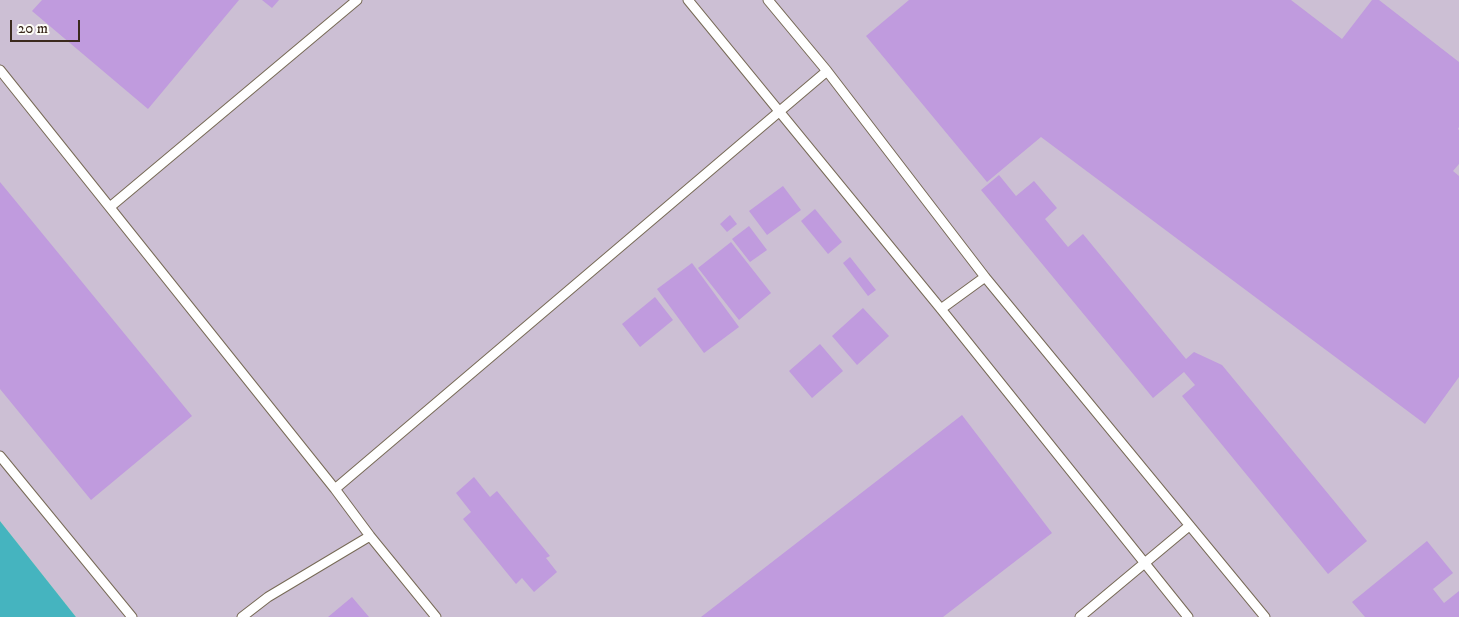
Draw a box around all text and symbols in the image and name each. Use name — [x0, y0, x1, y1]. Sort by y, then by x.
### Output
scale bar — [12, 10, 82, 42]
text: 20 m — [18, 19, 48, 38]

